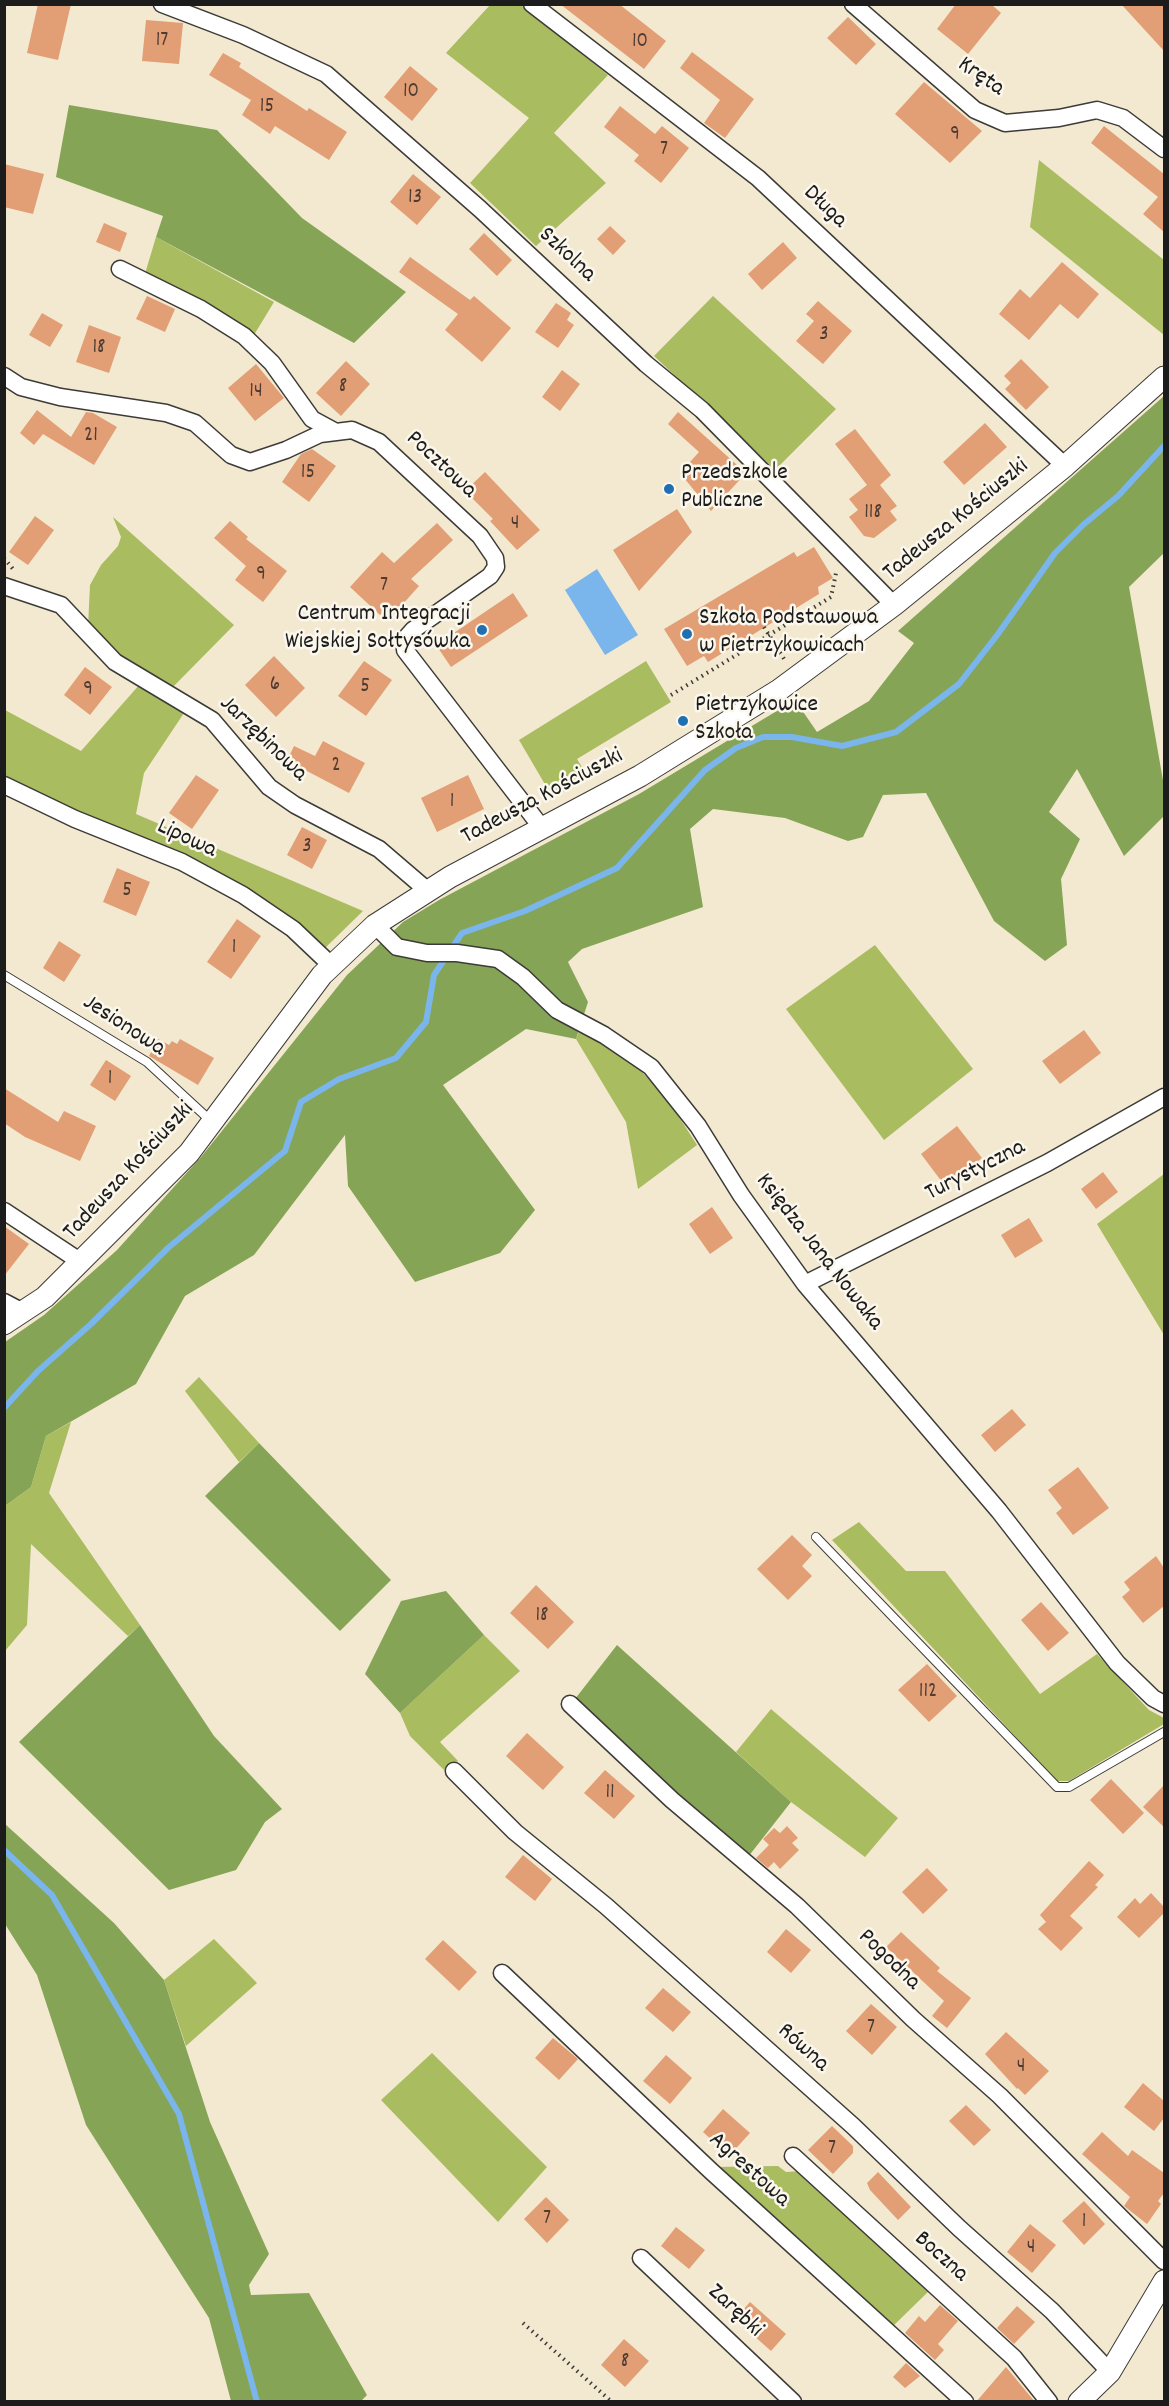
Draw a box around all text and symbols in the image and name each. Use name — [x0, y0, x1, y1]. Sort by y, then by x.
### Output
house number: 17 — [156, 29, 168, 55]
house number: 10 — [632, 30, 648, 56]
street label: Kręta — [951, 52, 1009, 104]
house number: 10 — [403, 80, 419, 106]
house number: 15 — [260, 95, 274, 121]
house number: 9 — [950, 123, 960, 149]
house number: 7 — [660, 138, 668, 164]
street label: Długa — [796, 180, 852, 236]
house number: 13 — [408, 186, 422, 212]
street label: Szkolna — [531, 222, 601, 290]
house number: 3 — [819, 323, 829, 349]
house number: 18 — [92, 336, 106, 362]
house number: 8 — [339, 375, 347, 401]
house number: 14 — [249, 380, 263, 406]
house number: 21 — [84, 424, 98, 450]
street label: Pocztowa — [399, 426, 481, 506]
street label: Tadeusza Kościuszki — [878, 453, 1036, 589]
house number: 15 — [301, 461, 315, 487]
place label: Przedszkole Publiczne — [681, 461, 788, 517]
marker: Przedszkole Publiczne — [662, 482, 676, 496]
house number: 118 — [864, 501, 882, 527]
house number: 4 — [511, 512, 519, 538]
house number: 9 — [256, 563, 266, 589]
house number: 7 — [380, 574, 388, 600]
place label: Centrum Integracji Wiejskiej Sołtysówka — [285, 602, 470, 658]
place label: Szkoła Podstawowa w Pietrzykowicach — [699, 606, 878, 662]
marker: Centrum Integracji Wiejskiej Sołtysówka — [475, 623, 489, 637]
marker: Szkoła Podstawowa w Pietrzykowicach — [680, 627, 694, 641]
house number: 6 — [270, 673, 280, 699]
house number: 5 — [360, 675, 370, 701]
house number: 9 — [83, 678, 93, 704]
street label: Jarzębinowa — [212, 691, 312, 789]
place label: Pietrzykowice Szkoła — [695, 693, 818, 749]
marker: Pietrzykowice Szkoła — [676, 714, 690, 728]
street label: Tadeusza Kościuszki — [457, 743, 629, 853]
house number: 2 — [331, 754, 341, 780]
house number: 1 — [450, 790, 454, 816]
street label: Lipowa — [152, 814, 220, 866]
house number: 3 — [302, 835, 312, 861]
house number: 5 — [122, 879, 132, 905]
house number: 1 — [232, 936, 236, 962]
street label: Jesionowa — [76, 990, 170, 1064]
house number: 1 — [108, 1067, 112, 1093]
street label: Tadeusza Kościuszki — [58, 1097, 202, 1247]
street label: Turystyczna — [921, 1135, 1031, 1209]
street label: Księdza Jana Nowaka — [748, 1169, 888, 1337]
house number: 18 — [535, 1604, 549, 1630]
house number: 112 — [919, 1680, 937, 1706]
house number: 11 — [605, 1781, 615, 1807]
street label: Pogodna — [851, 1924, 925, 1998]
house number: 7 — [867, 2016, 875, 2042]
street label: Równa — [770, 2018, 834, 2080]
house number: 4 — [1017, 2055, 1025, 2081]
street label: Agrestowa — [701, 2127, 795, 2215]
house number: 7 — [828, 2137, 836, 2163]
house number: 7 — [543, 2207, 551, 2233]
house number: 1 — [1082, 2210, 1086, 2236]
street label: Boczna — [907, 2226, 973, 2290]
house number: 4 — [1027, 2236, 1035, 2262]
street label: Zarębki — [700, 2279, 768, 2345]
house number: 8 — [621, 2350, 629, 2376]

